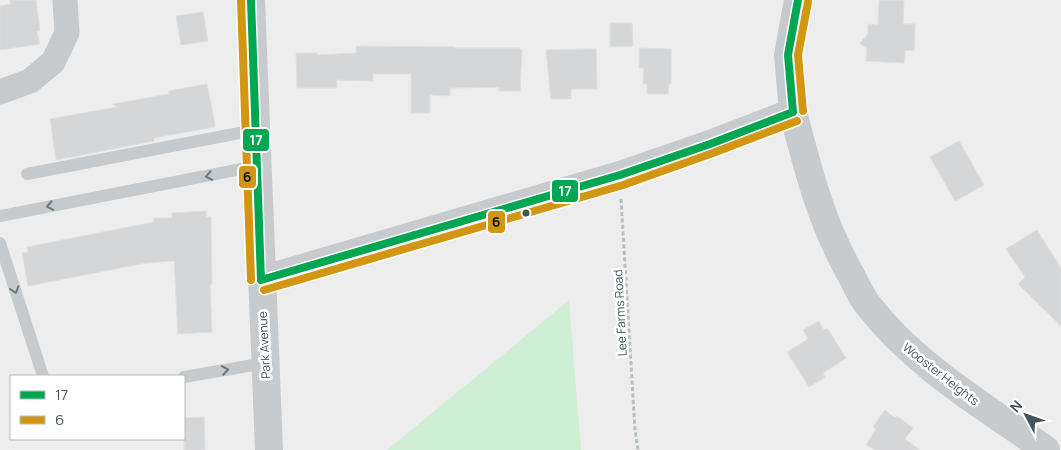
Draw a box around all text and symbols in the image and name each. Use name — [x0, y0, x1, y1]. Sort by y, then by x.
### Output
line badge: 17 — [242, 128, 270, 152]
text: 17 — [249, 130, 263, 149]
line badge: 6 — [238, 165, 257, 189]
text: 6 — [243, 167, 251, 186]
one-way arrow — [205, 170, 214, 180]
line badge: 17 — [551, 179, 579, 203]
text: 17 — [558, 181, 572, 200]
one-way arrow — [45, 201, 54, 211]
unlabelled marker — [521, 208, 531, 218]
line badge: 6 — [487, 210, 506, 234]
text: 6 — [492, 212, 500, 231]
street label: Lee Farms Road — [609, 269, 631, 357]
one-way arrow — [9, 285, 19, 293]
street label: Park Avenue — [254, 311, 274, 379]
street label: Wooster Heights — [899, 339, 983, 409]
one-way arrow — [220, 365, 229, 376]
legend — [10, 375, 185, 440]
text: 17 — [55, 384, 68, 405]
north arrow — [1001, 390, 1051, 440]
text: N — [1005, 396, 1026, 416]
text: 6 — [55, 409, 64, 430]

